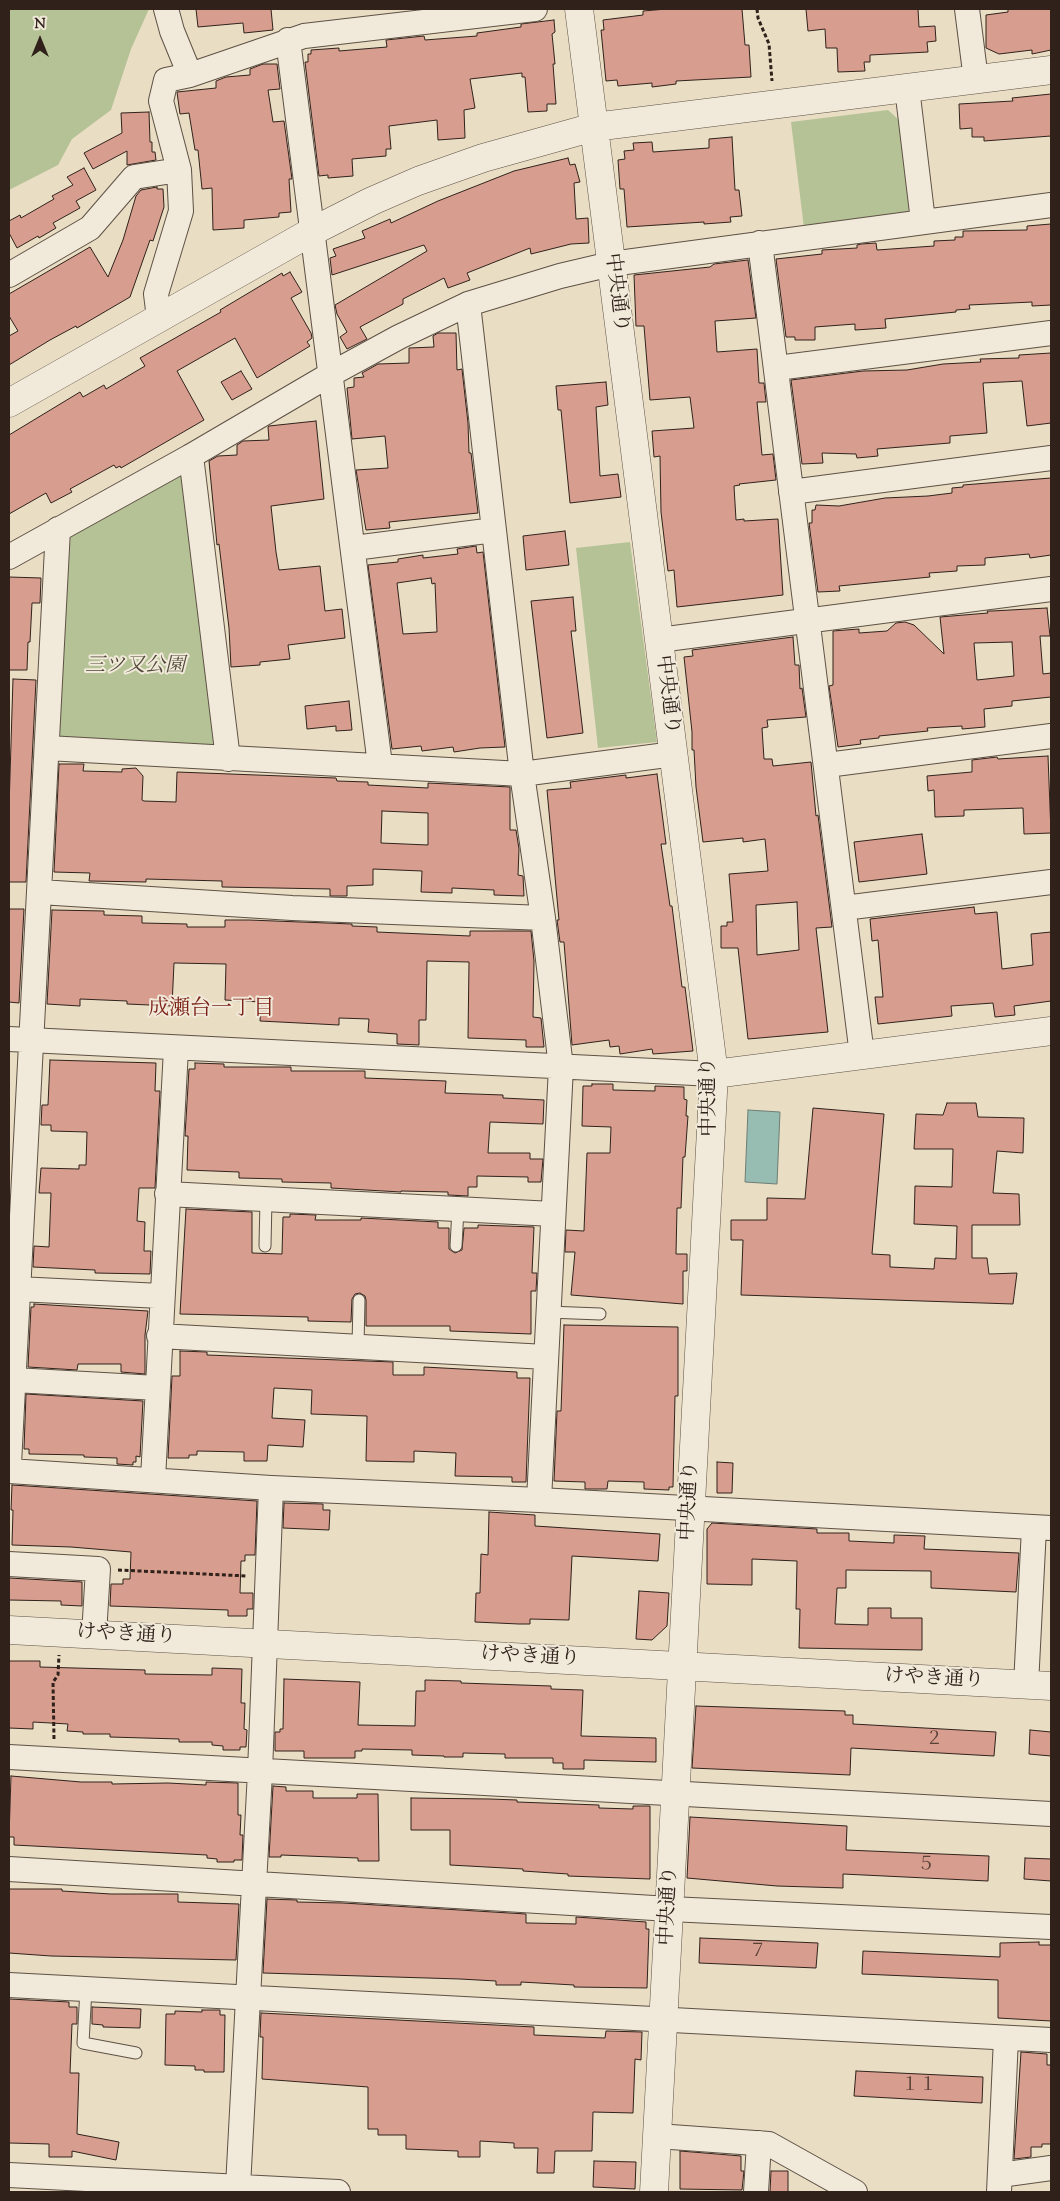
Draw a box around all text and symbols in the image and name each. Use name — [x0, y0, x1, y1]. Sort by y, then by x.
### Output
north arrow — [15, 15, 65, 65]
text: N — [34, 15, 46, 35]
street label: 中央通り — [598, 252, 632, 334]
street label: 中央通り — [649, 654, 683, 736]
park label: 三ツ又公園 — [85, 656, 185, 680]
district label: 成瀬台一丁目 — [148, 997, 274, 1023]
street label: 中央通り — [699, 1057, 723, 1137]
street label: 中央通り — [677, 1460, 705, 1542]
street label: けやき通り — [75, 1621, 177, 1651]
street label: けやき通り — [479, 1643, 581, 1673]
street label: けやき通り — [883, 1665, 985, 1695]
house number: ２ — [925, 1730, 943, 1752]
house number: ５ — [917, 1855, 935, 1877]
street label: 中央通り — [656, 1865, 684, 1947]
house number: ７ — [749, 1942, 767, 1964]
house number: １１ — [901, 2076, 937, 2098]

